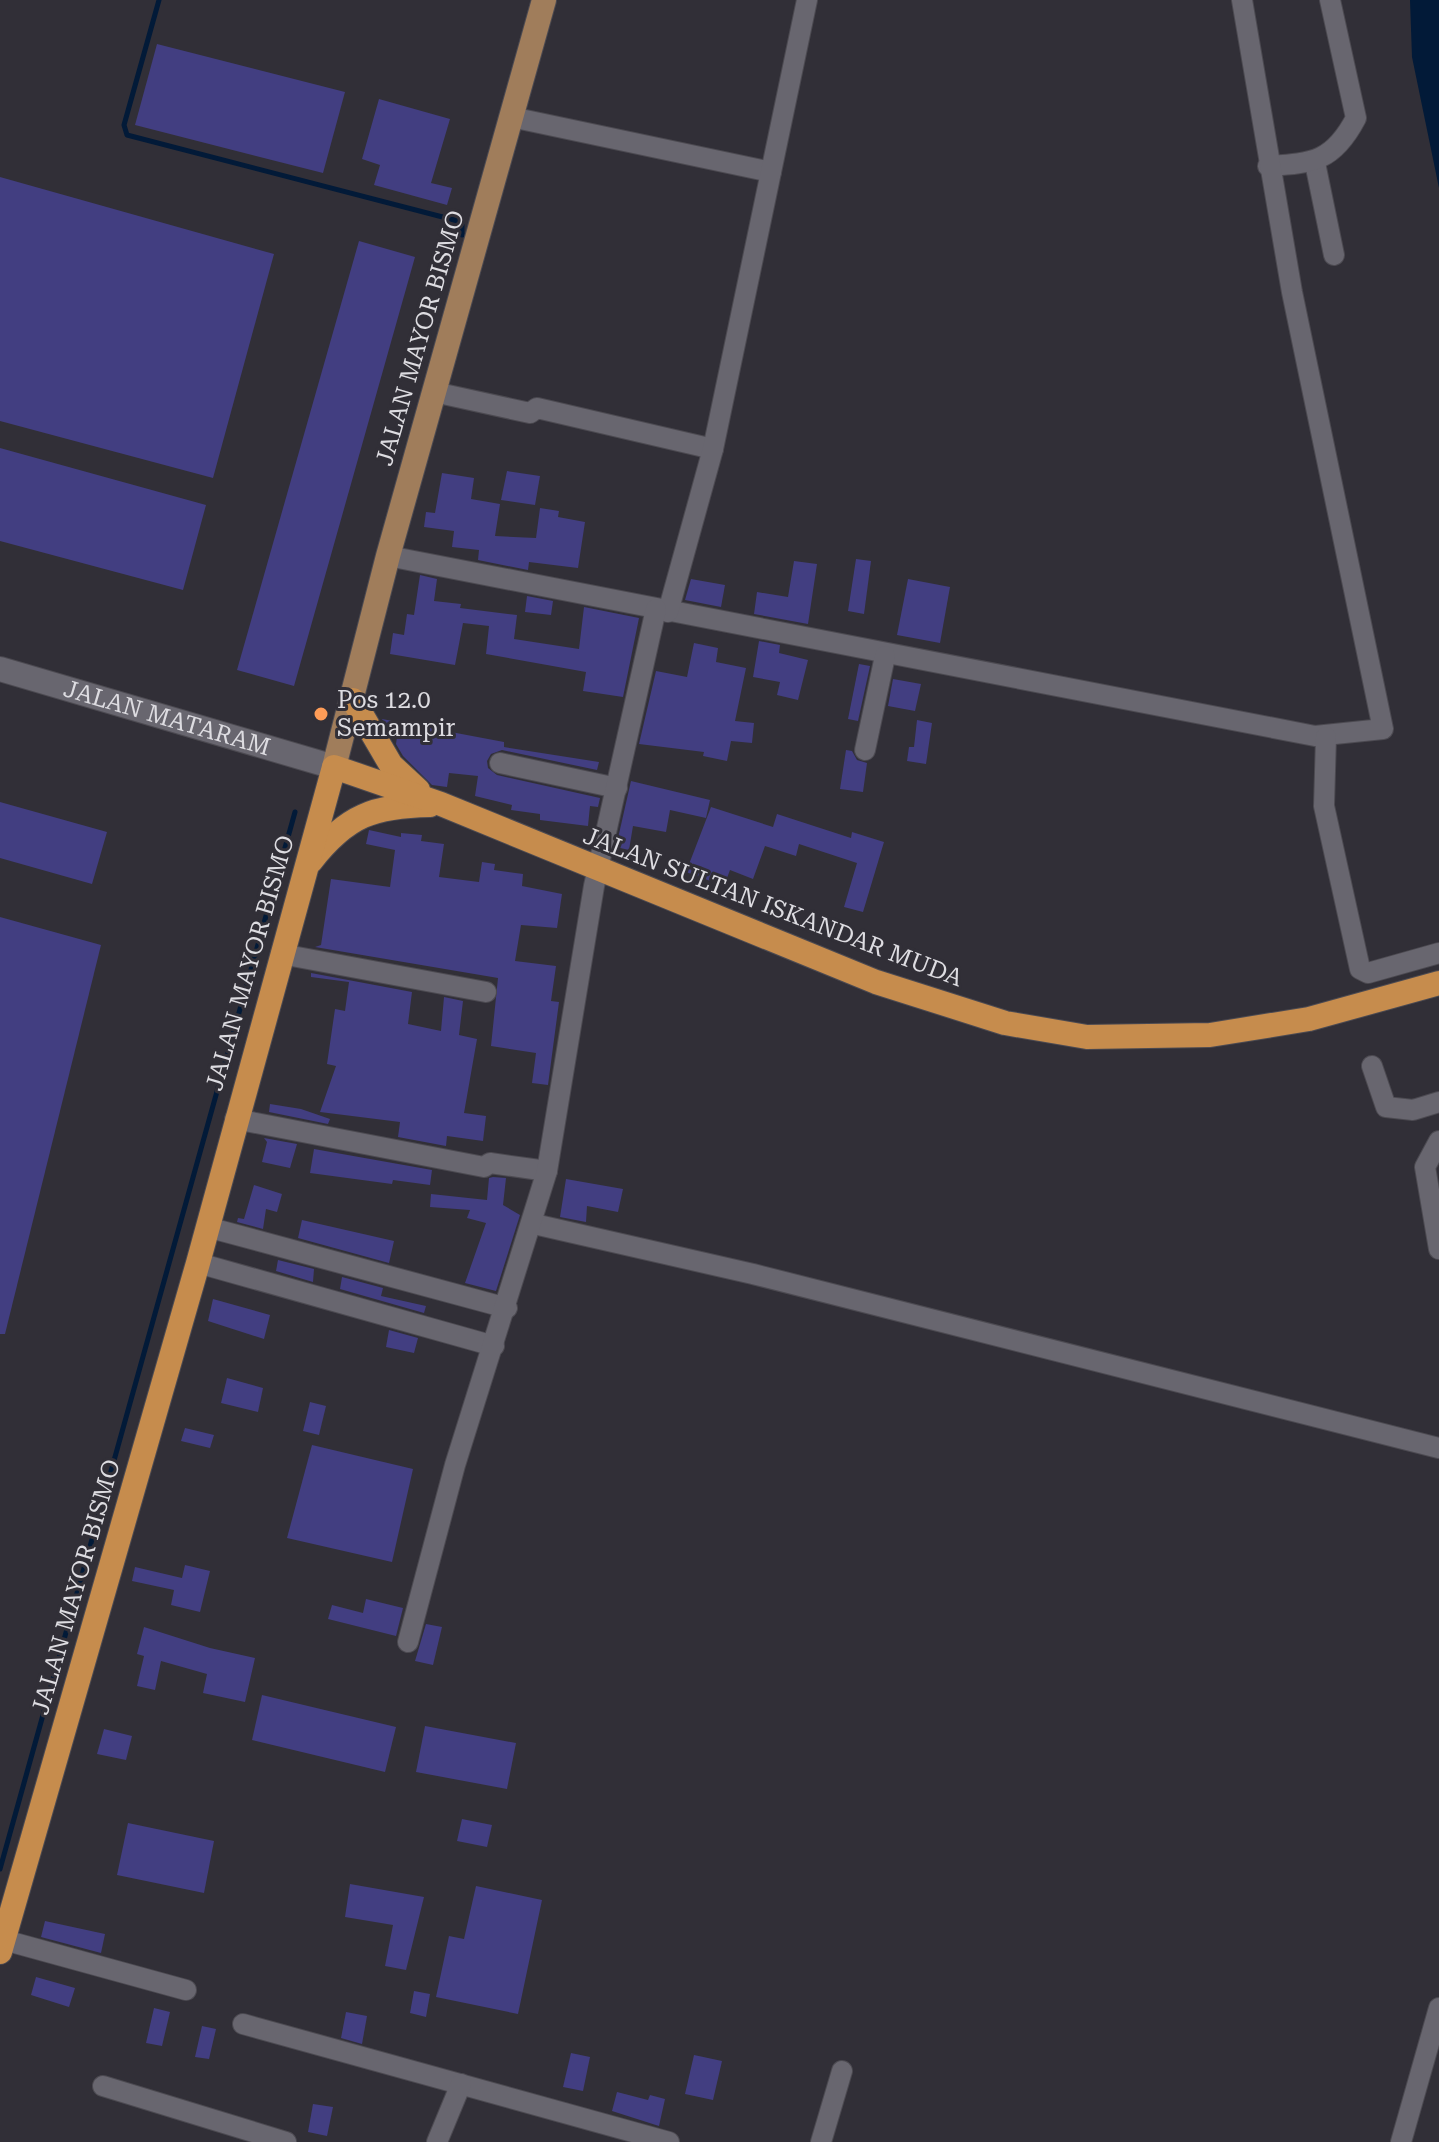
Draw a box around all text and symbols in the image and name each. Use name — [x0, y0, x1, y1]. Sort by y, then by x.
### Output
street label: JALAN MAYOR BISMO — [370, 207, 470, 469]
street label: JALAN MATARAM — [60, 674, 274, 762]
place label: Pos 12.0 Semampir — [337, 686, 456, 742]
marker: Pos 12.0 Semampir — [312, 705, 330, 723]
street label: JALAN SULTAN ISKANDAR MUDA — [579, 822, 967, 993]
street label: JALAN MAYOR BISMO — [200, 832, 300, 1094]
street label: JALAN MAYOR BISMO — [26, 1456, 126, 1718]

